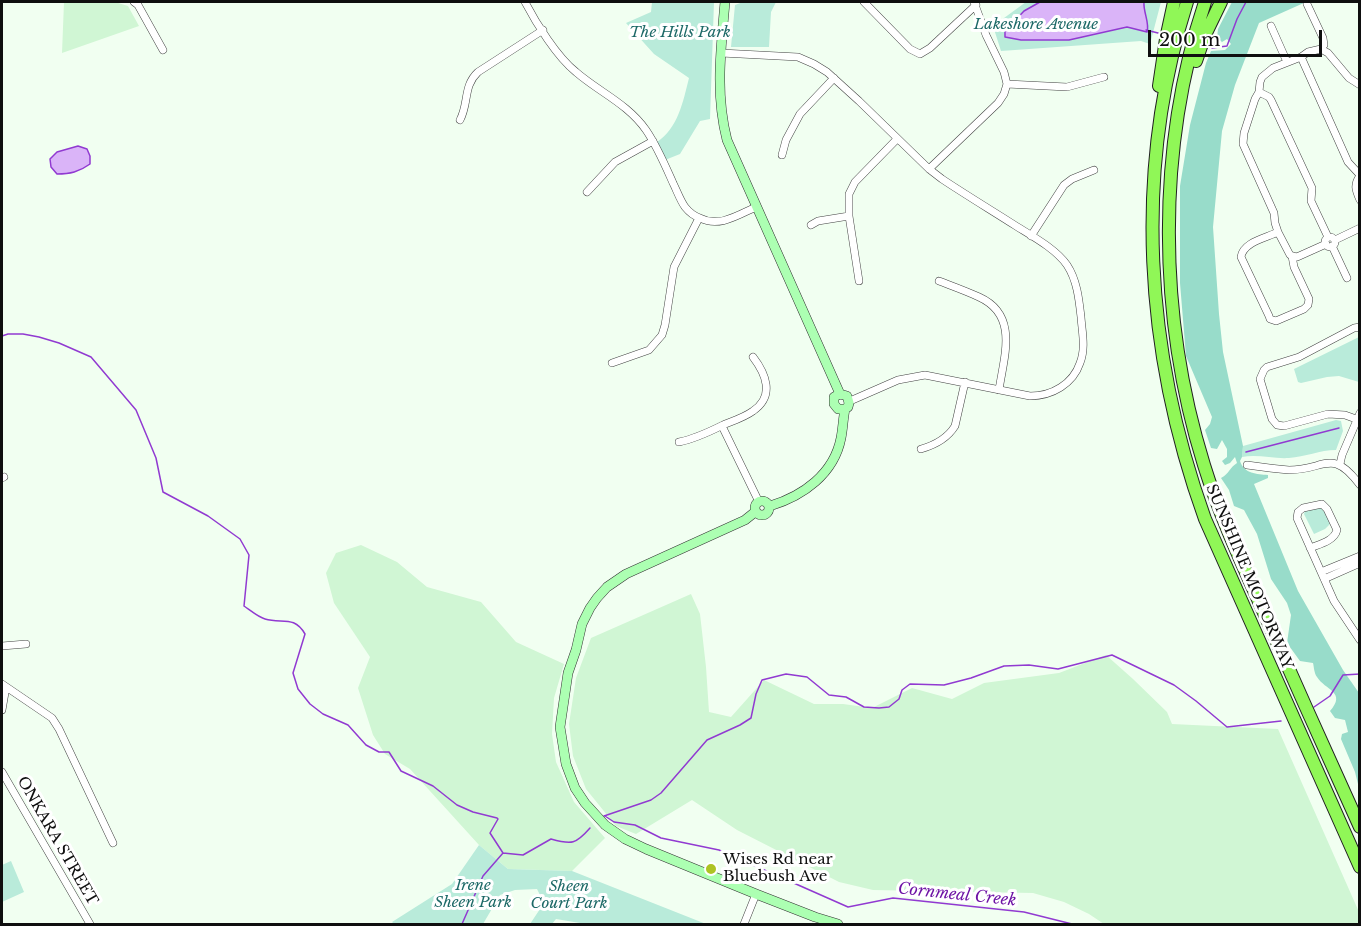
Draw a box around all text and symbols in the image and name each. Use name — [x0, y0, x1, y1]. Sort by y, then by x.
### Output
park label: Lakeshore Avenue — [974, 16, 1098, 34]
scale bar — [1151, 18, 1325, 56]
park label: The Hills Park — [629, 24, 731, 42]
text: 200 m — [1159, 29, 1220, 51]
street label: SUNSHINE MOTORWAY — [1202, 481, 1296, 673]
street label: ONKARA STREET — [13, 773, 101, 909]
place label: Wises Rd near Bluebush Ave — [723, 851, 833, 886]
marker: Wises Rd near Bluebush Ave — [704, 862, 718, 876]
park label: Irene Sheen Park — [434, 877, 512, 912]
park label: Sheen Court Park — [531, 878, 607, 913]
water label: Cornmeal Creek — [897, 879, 1017, 911]

